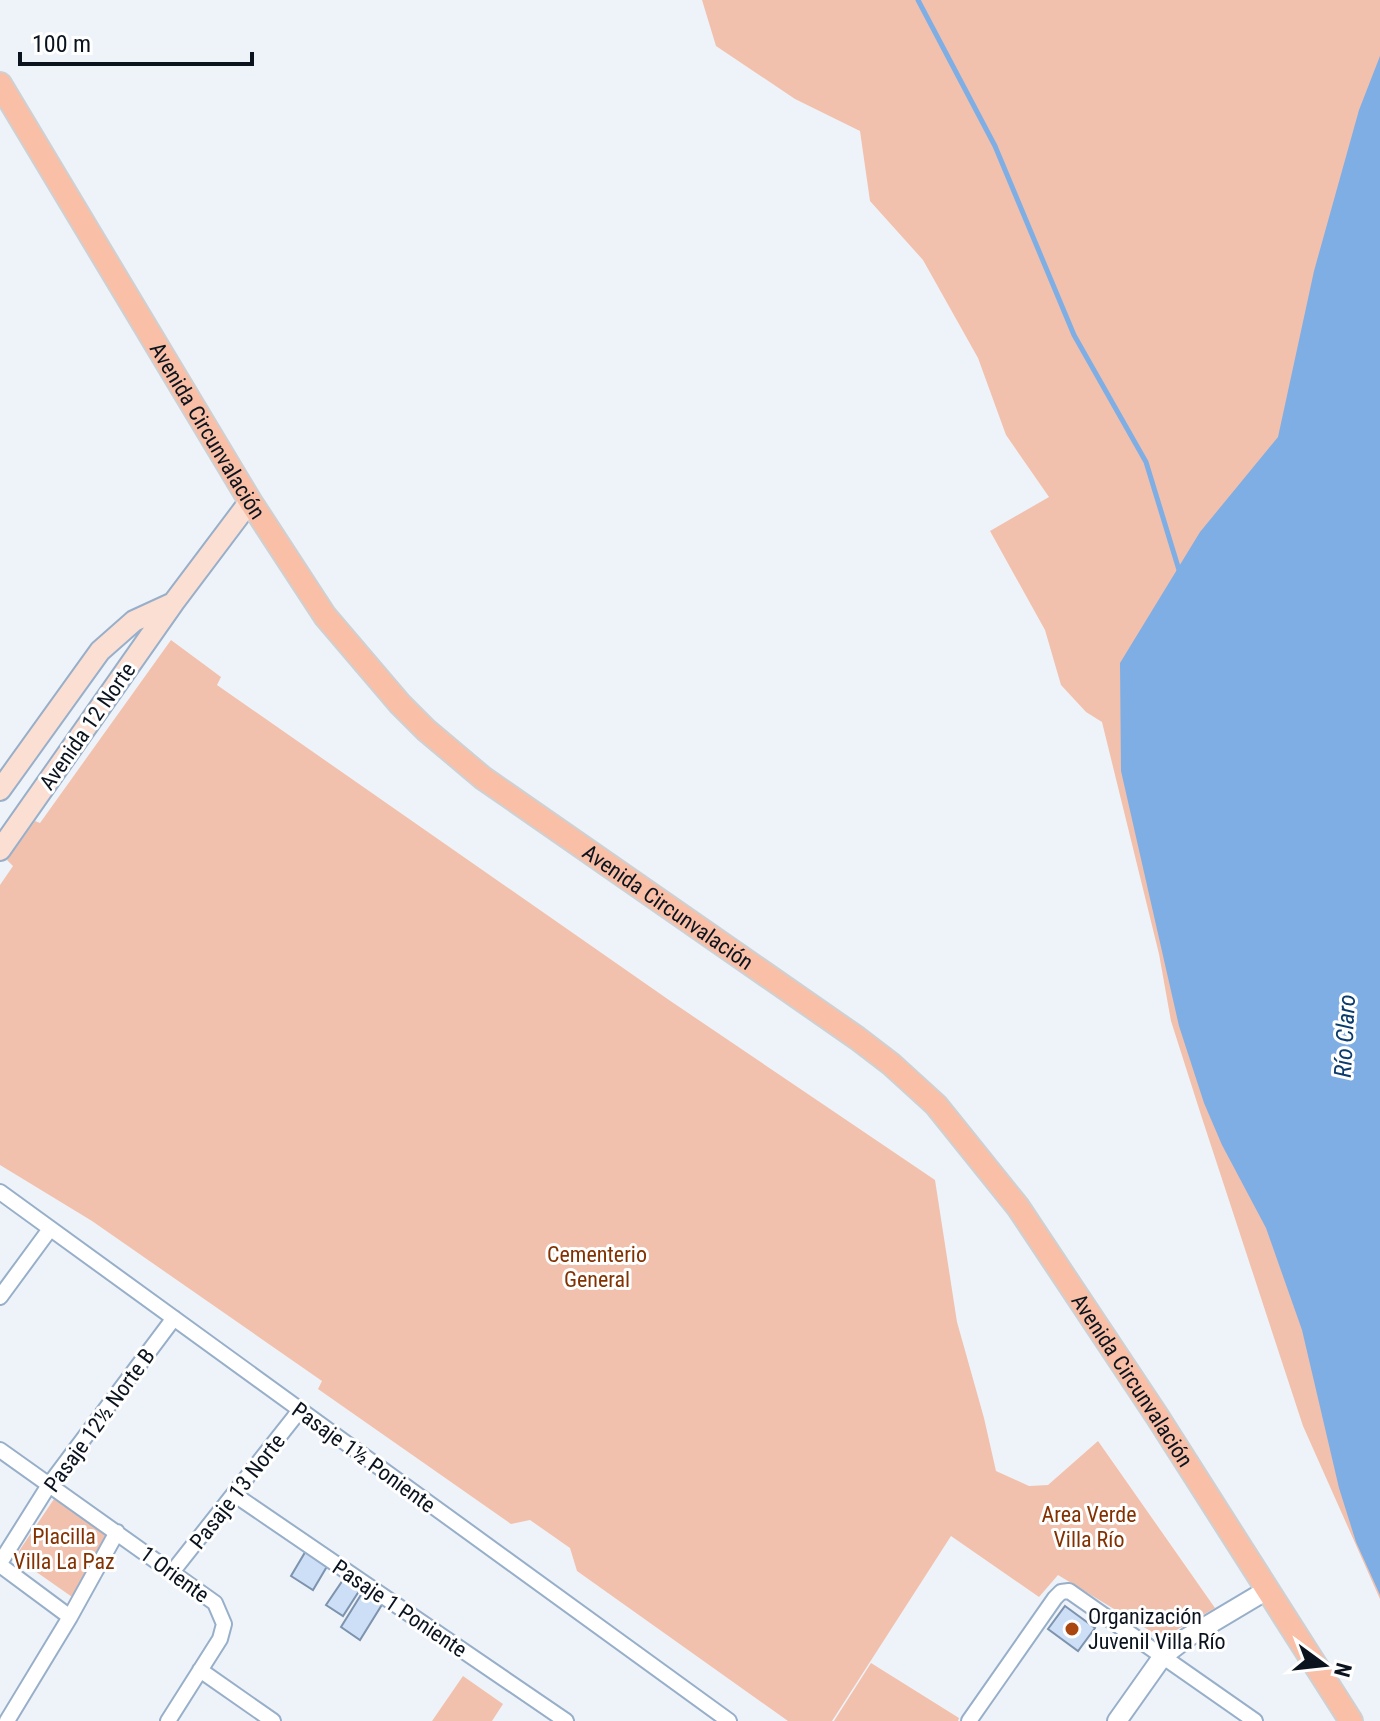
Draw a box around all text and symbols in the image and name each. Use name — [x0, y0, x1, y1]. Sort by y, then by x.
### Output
scale bar — [20, 16, 252, 66]
text: 100 m — [32, 30, 91, 58]
street label: Avenida Circunvalación — [145, 338, 270, 524]
street label: Avenida 12 Norte — [34, 658, 141, 795]
street label: Avenida Circunvalación — [578, 839, 758, 975]
water label: Río Claro — [1329, 994, 1361, 1078]
park label: Cementerio General — [547, 1242, 647, 1292]
street label: Avenida Circunvalación — [1066, 1289, 1198, 1471]
street label: Pasaje 12½ Norte B — [39, 1344, 160, 1497]
street label: Pasaje 1½ Poniente — [287, 1397, 440, 1518]
street label: Pasaje 13 Norte — [185, 1429, 290, 1554]
park label: Area Verde Villa Río — [1042, 1502, 1136, 1552]
park label: Placilla Villa La Paz — [13, 1524, 115, 1574]
street label: 1 Oriente — [136, 1541, 214, 1608]
street label: Pasaje 1 Poniente — [328, 1554, 471, 1662]
place label: Organización Juvenil Villa Río — [1088, 1604, 1226, 1654]
marker: Organización Juvenil Villa Río — [1063, 1620, 1081, 1638]
north arrow — [1284, 1625, 1364, 1705]
text: N — [1329, 1660, 1357, 1680]

